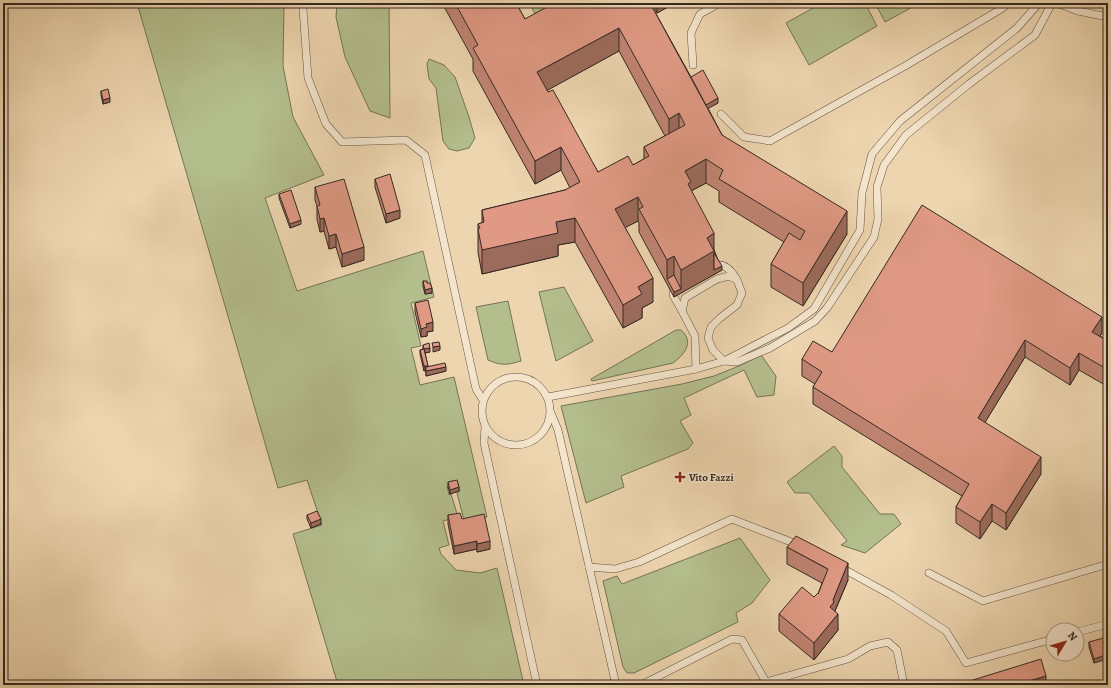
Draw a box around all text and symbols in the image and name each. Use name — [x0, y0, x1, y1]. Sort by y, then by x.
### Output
place label: Vito Fazzi — [688, 470, 734, 485]
marker: Vito Fazzi — [674, 471, 686, 483]
north arrow — [1045, 622, 1085, 662]
text: N — [1064, 628, 1081, 644]

